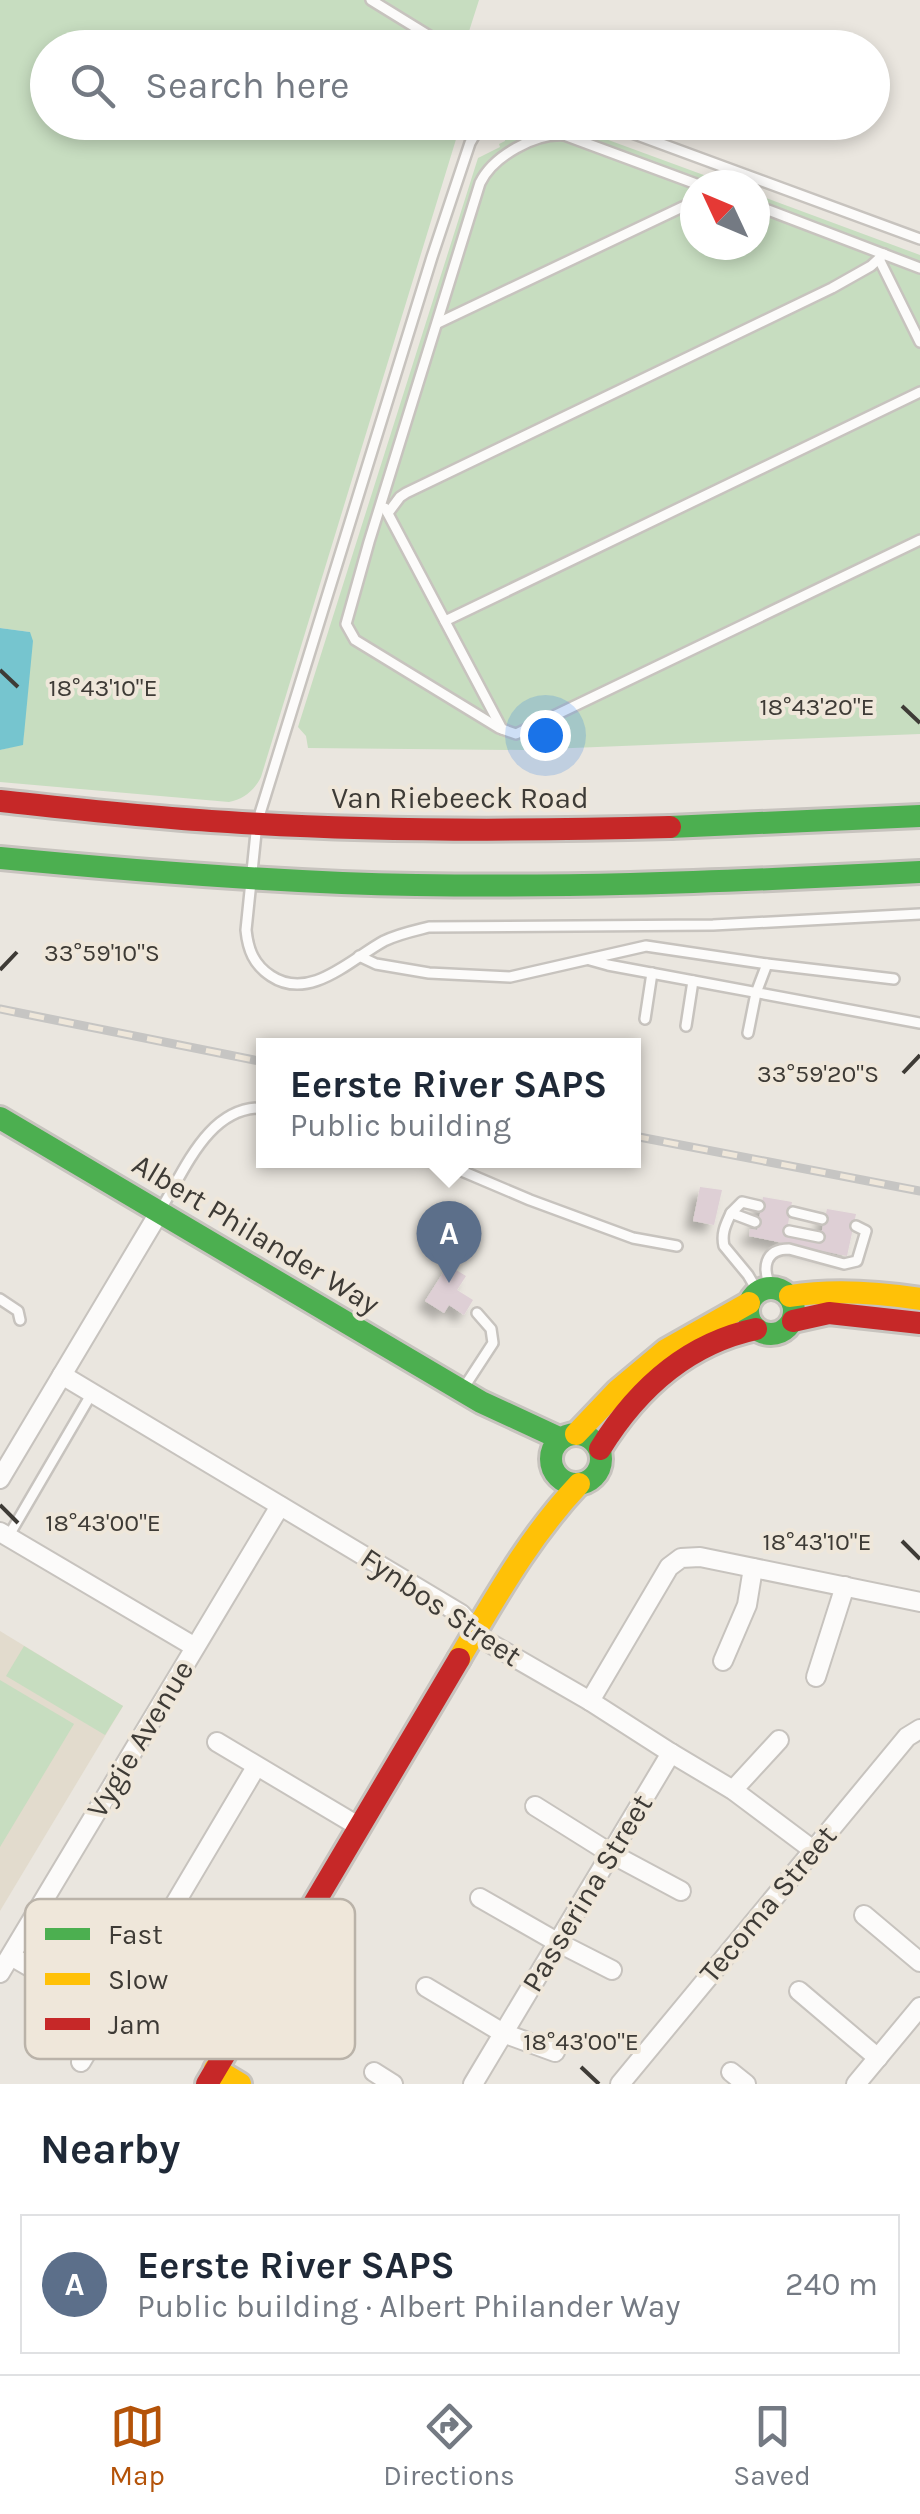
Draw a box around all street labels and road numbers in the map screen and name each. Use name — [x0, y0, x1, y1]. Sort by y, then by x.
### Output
street label: Van Riebeeck Road — [331, 780, 589, 816]
street label: Albert Philander Way — [126, 1146, 386, 1322]
street label: Fynbos Street — [354, 1540, 528, 1674]
street label: Vygie Avenue — [79, 1654, 201, 1824]
street label: Passerina Street — [514, 1788, 660, 1998]
street label: Tecoma Street — [692, 1818, 844, 1990]

